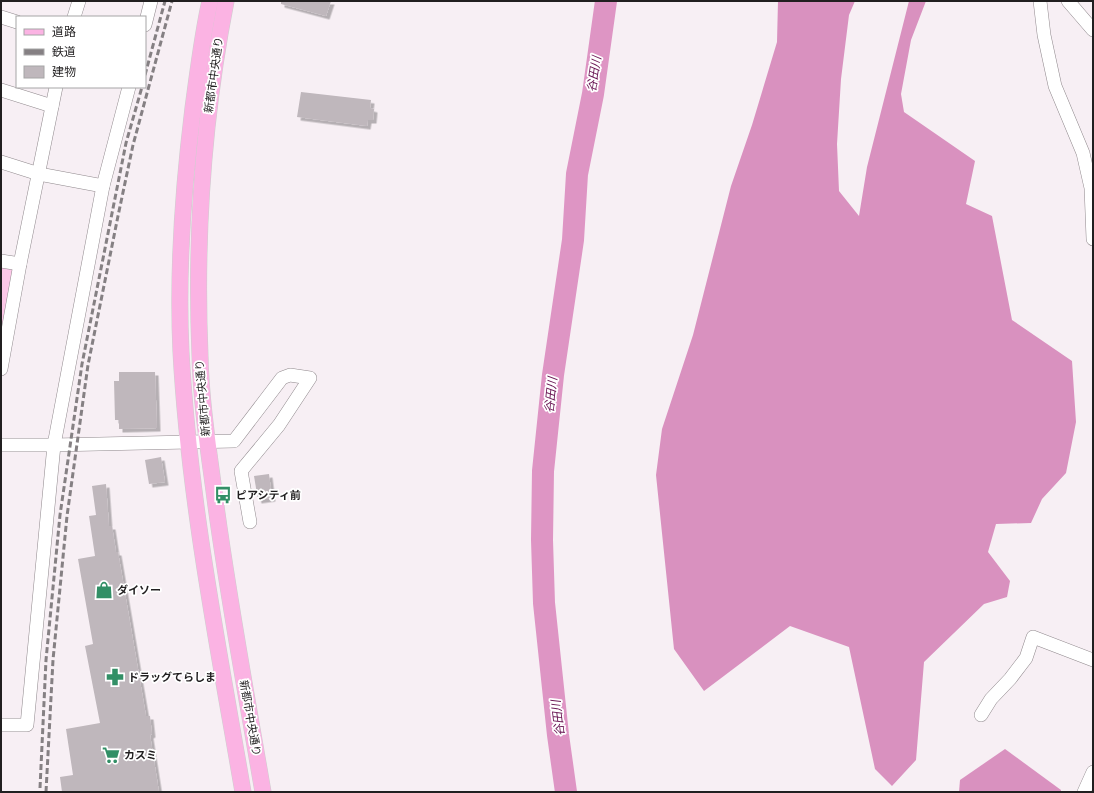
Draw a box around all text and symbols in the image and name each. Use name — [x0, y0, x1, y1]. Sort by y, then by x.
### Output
legend — [16, 16, 146, 88]
text: 道路 — [52, 25, 76, 39]
street label: 新都市中央通り — [202, 36, 226, 114]
text: 鉄道 — [52, 45, 76, 59]
water label: 谷田川 — [584, 53, 604, 93]
text: 建物 — [52, 65, 76, 79]
street label: 新都市中央通り — [193, 359, 213, 437]
water label: 谷田川 — [542, 374, 560, 414]
bus stop icon: ピアシティ前 — [213, 485, 233, 505]
place label: ピアシティ前 — [236, 489, 301, 502]
shop icon: ダイソー — [94, 580, 114, 600]
place label: ダイソー — [117, 584, 161, 597]
pharmacy icon: ドラッグてらしま — [105, 667, 125, 687]
place label: ドラッグてらしま — [128, 671, 216, 684]
street label: 新都市中央通り — [237, 679, 263, 757]
water label: 谷田川 — [549, 697, 567, 737]
supermarket icon: カスミ — [101, 745, 121, 765]
place label: カスミ — [124, 749, 157, 762]

